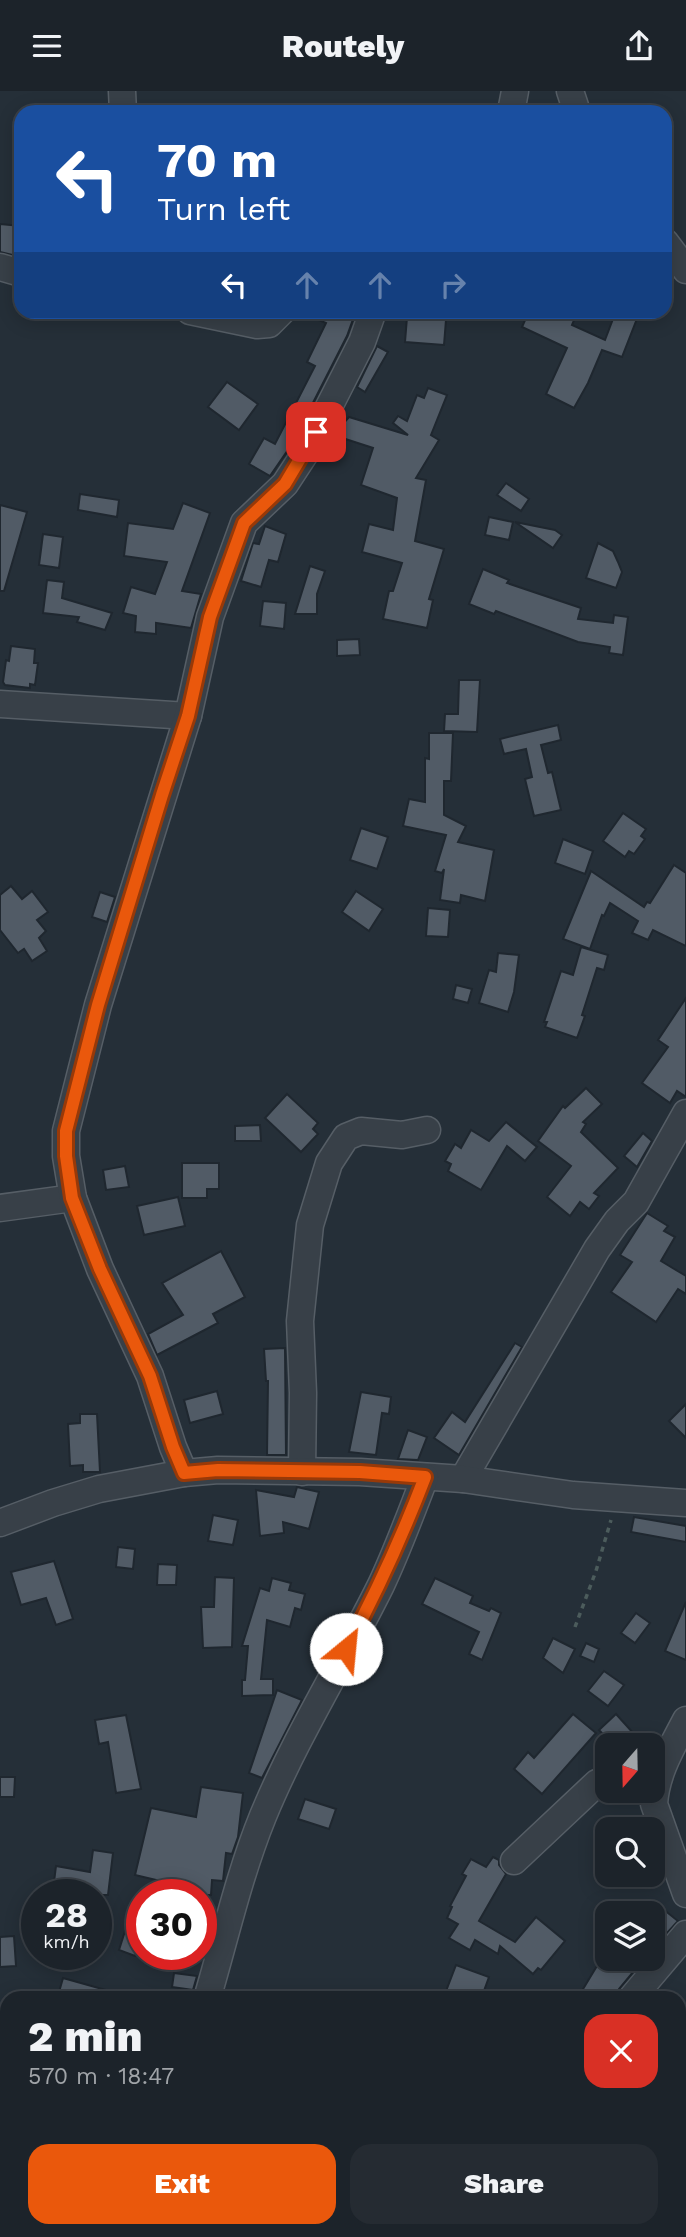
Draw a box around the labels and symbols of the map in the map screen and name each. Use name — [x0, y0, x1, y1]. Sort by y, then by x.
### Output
pin — [286, 402, 346, 462]
position arrow — [309, 1612, 383, 1686]
north arrow — [595, 1733, 665, 1803]
speed limit sign: 30 — [126, 1879, 217, 1970]

